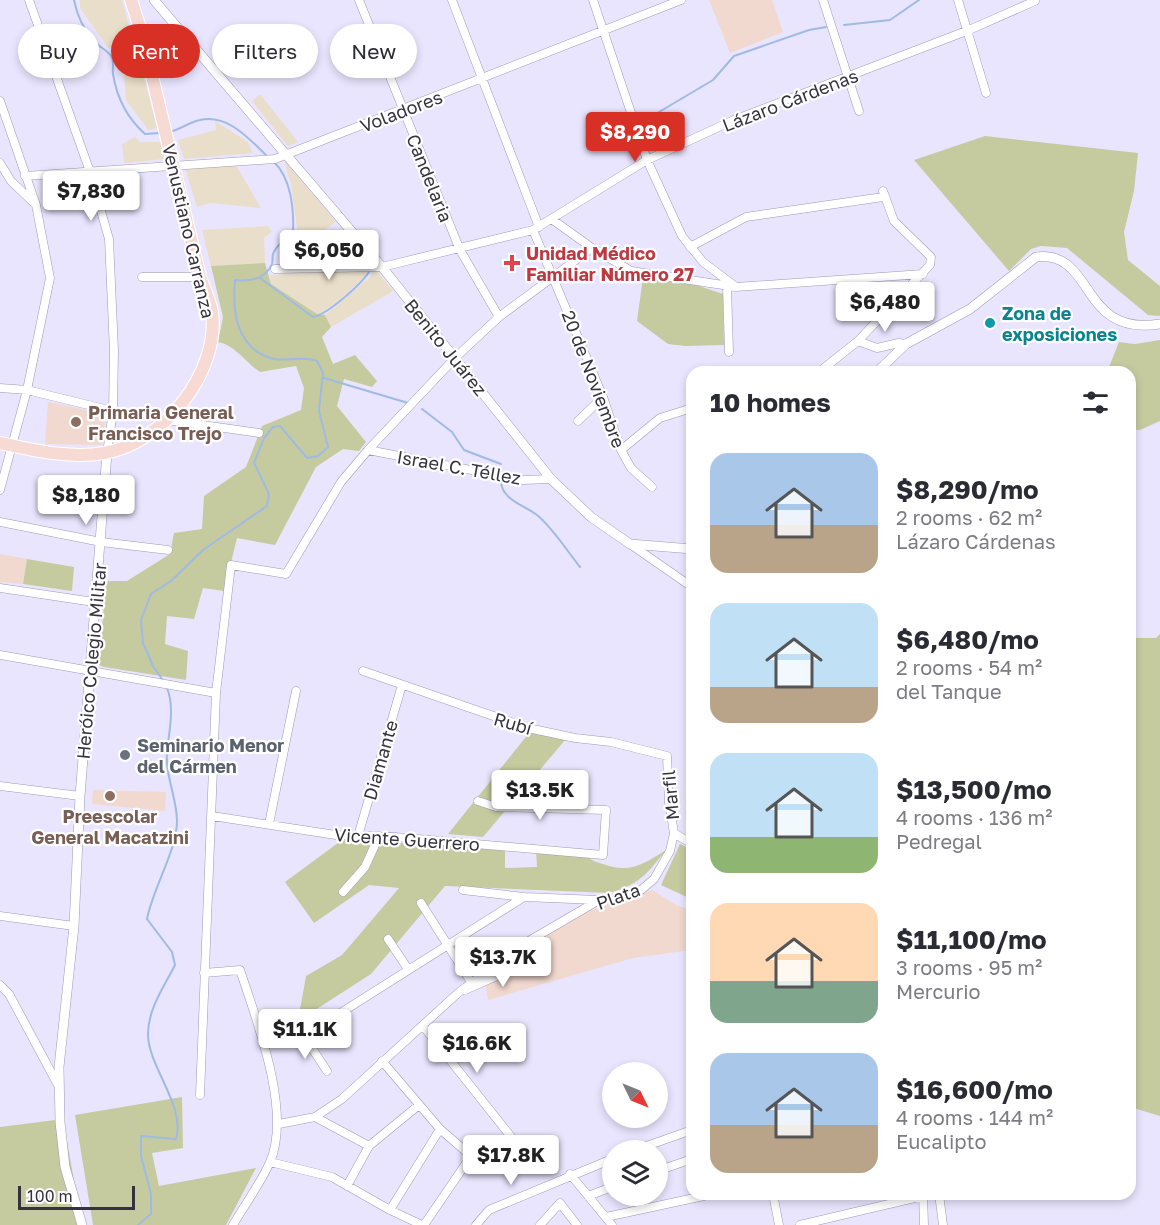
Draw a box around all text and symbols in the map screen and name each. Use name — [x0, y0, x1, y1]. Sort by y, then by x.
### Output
chip: Buy — [18, 24, 99, 78]
chip: Rent — [111, 24, 200, 78]
chip: Filters — [212, 24, 318, 78]
chip: New — [330, 24, 417, 78]
street label: Lázaro Cárdenas — [719, 64, 861, 136]
street label: Voladores — [357, 85, 445, 137]
pin: $8,290 — [586, 112, 684, 163]
text: $8,290 — [600, 119, 670, 143]
street label: Candelaria — [402, 131, 458, 225]
street label: Venustiano Carranza — [158, 142, 220, 320]
pin: $7,830 — [42, 171, 140, 222]
text: $7,830 — [57, 178, 125, 202]
pin: $6,050 — [280, 230, 378, 281]
text: $6,050 — [294, 237, 364, 261]
place label: Unidad Médico Familiar Número 27 — [526, 242, 694, 285]
marker: Unidad Médico Familiar Número 27 — [503, 254, 521, 272]
pin: $6,480 — [836, 282, 934, 333]
text: $6,480 — [850, 289, 920, 313]
street label: Benito Juárez — [400, 294, 492, 400]
place label: Zona de exposiciones — [1002, 302, 1117, 345]
street label: 20 de Noviembre — [558, 307, 630, 451]
marker: Zona de exposiciones — [983, 316, 997, 330]
icon: filters — [1079, 386, 1112, 419]
text: 10 homes — [710, 387, 831, 418]
place label: Primaria General Francisco Trejo — [88, 401, 234, 444]
marker: Primaria General Francisco Trejo — [69, 415, 83, 429]
street label: Israel C. Téllez — [395, 445, 523, 489]
text: $8,290/mo — [896, 474, 1038, 505]
pin: $8,180 — [37, 475, 135, 526]
icon: home — [758, 477, 830, 549]
text: $8,180 — [52, 482, 120, 506]
text: 2 rooms · 62 m² — [896, 505, 1042, 529]
text: Lázaro Cárdenas — [896, 529, 1056, 553]
street label: Heróico Colegio Militar — [71, 562, 111, 760]
text: $6,480/mo — [896, 624, 1039, 655]
icon: home — [758, 627, 830, 699]
text: 2 rooms · 54 m² — [896, 655, 1042, 679]
text: del Tanque — [896, 679, 1002, 703]
street label: Rubí — [491, 707, 536, 739]
street label: Diamante — [358, 717, 402, 803]
place label: Seminario Menor del Cármen — [137, 734, 284, 777]
marker: Seminario Menor del Cármen — [118, 748, 132, 762]
street label: Marfil — [657, 769, 683, 821]
pin: $13.5K — [491, 770, 589, 821]
text: $13,500/mo — [896, 774, 1051, 805]
text: $13.5K — [506, 777, 575, 801]
icon: home — [758, 777, 830, 849]
marker: Preescolar General Macatzini — [103, 789, 117, 803]
place label: Preescolar General Macatzini — [31, 805, 189, 848]
text: 4 rooms · 136 m² — [896, 805, 1053, 829]
street label: Vicente Guerrero — [333, 823, 481, 855]
text: Pedregal — [896, 829, 982, 853]
street label: Plata — [593, 878, 643, 914]
text: $11,100/mo — [896, 924, 1047, 955]
icon: home — [758, 927, 830, 999]
pin: $13.7K — [454, 937, 552, 988]
text: $13.7K — [469, 944, 537, 968]
text: 3 rooms · 95 m² — [896, 955, 1042, 979]
text: Mercurio — [896, 979, 981, 1003]
pin: $11.1K — [256, 1009, 354, 1060]
text: $11.1K — [272, 1016, 338, 1040]
pin: $16.6K — [428, 1023, 526, 1074]
text: $16.6K — [442, 1030, 512, 1054]
north arrow — [602, 1062, 668, 1128]
map controls — [602, 1062, 668, 1206]
text: $16,600/mo — [896, 1074, 1053, 1105]
icon: home — [758, 1077, 830, 1149]
text: 4 rooms · 144 m² — [896, 1105, 1053, 1129]
text: Eucalipto — [896, 1129, 987, 1153]
pin: $17.8K — [462, 1135, 560, 1186]
button: layers — [602, 1140, 668, 1206]
text: $17.8K — [477, 1142, 545, 1166]
scale bar — [18, 1183, 135, 1210]
text: 100 m — [27, 1186, 73, 1206]

